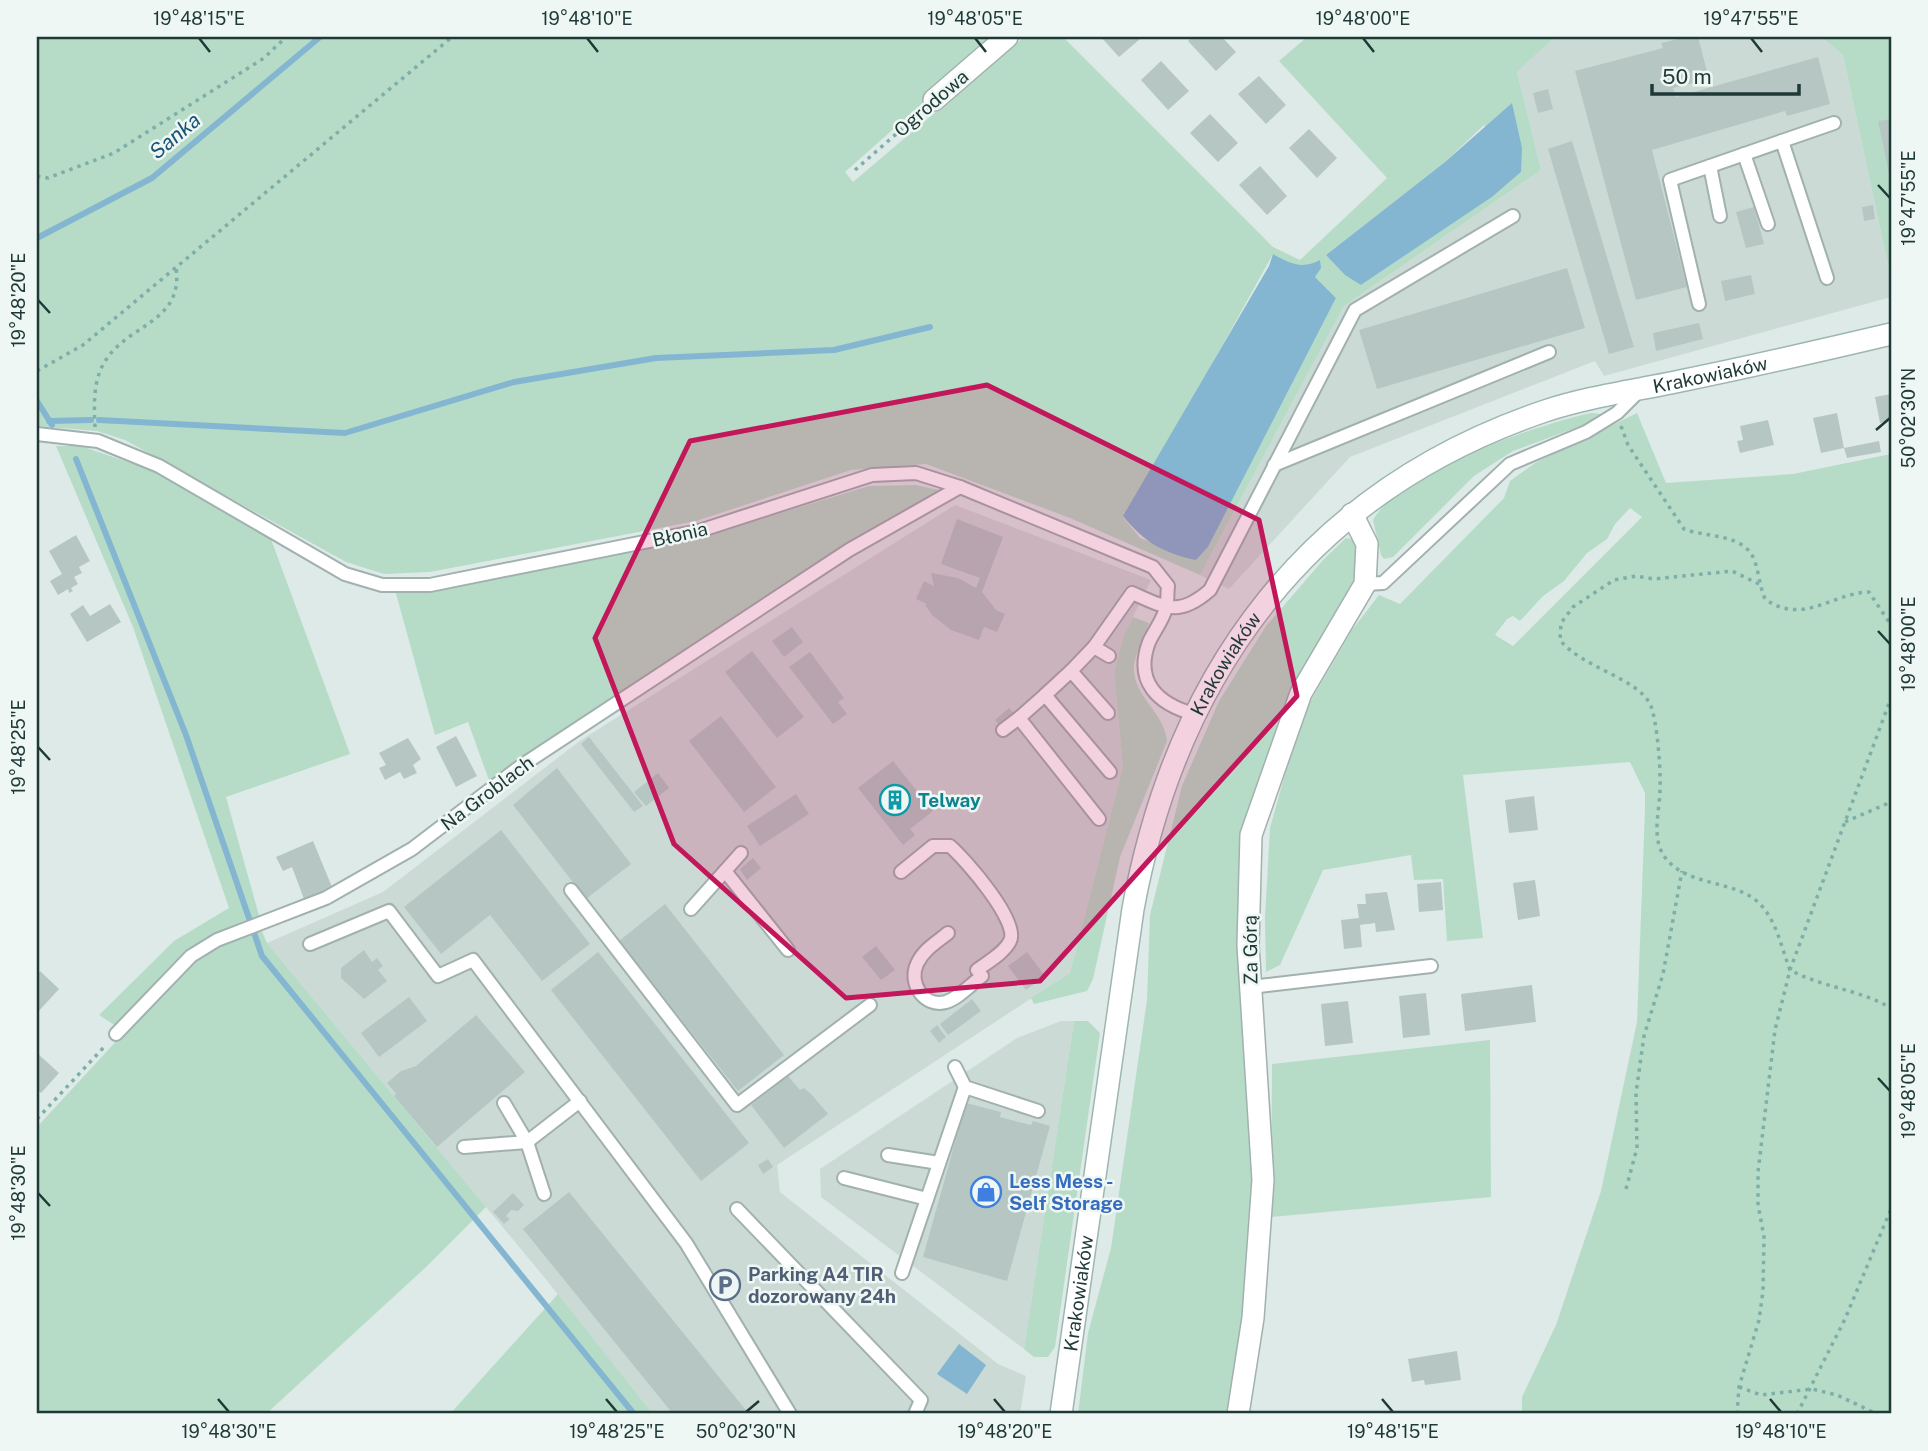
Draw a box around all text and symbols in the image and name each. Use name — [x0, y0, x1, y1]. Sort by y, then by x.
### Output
text: 19°48'15"E — [153, 8, 245, 29]
text: 19°48'10"E — [541, 8, 633, 29]
text: 19°48'05"E — [927, 8, 1023, 29]
text: 19°48'00"E — [1315, 8, 1411, 29]
text: 19°47'55"E — [1703, 8, 1799, 29]
scale bar — [1652, 52, 1798, 96]
text: 50 m — [1662, 64, 1712, 89]
street label: Ogrodowa — [890, 65, 972, 141]
water label: Sanka — [144, 107, 205, 164]
text: 19°47'55"E — [1898, 150, 1919, 246]
text: 19°48'20"E — [8, 253, 29, 347]
street label: Krakowiaków — [1651, 352, 1770, 397]
text: 50°02'30"N — [1898, 368, 1919, 468]
street label: Błonia — [650, 517, 710, 551]
text: 19°48'00"E — [1898, 596, 1919, 692]
street label: Krakowiaków — [1186, 607, 1265, 719]
text: 19°48'25"E — [8, 699, 29, 795]
street label: Na Groblach — [436, 751, 538, 835]
building icon: Telway — [878, 783, 912, 817]
place label: Telway — [918, 789, 981, 811]
street label: Za Górą — [1238, 915, 1262, 985]
text: 19°48'05"E — [1898, 1043, 1919, 1139]
text: 19°48'30"E — [8, 1145, 29, 1241]
place label: Less Mess - Self Storage — [1009, 1170, 1123, 1214]
shop icon: Less Mess - Self Storage — [969, 1175, 1003, 1209]
street label: Krakowiaków — [1059, 1233, 1097, 1353]
place label: Parking A4 TIR dozorowany 24h — [748, 1263, 896, 1307]
parking icon: Parking A4 TIR dozorowany 24h — [708, 1268, 742, 1302]
text: 19°48'30"E — [181, 1421, 277, 1442]
text: 19°48'25"E — [569, 1421, 665, 1442]
text: 50°02'30"N — [696, 1421, 796, 1442]
text: 19°48'20"E — [958, 1421, 1052, 1442]
text: 19°48'15"E — [1347, 1421, 1439, 1442]
text: 19°48'10"E — [1735, 1421, 1827, 1442]

